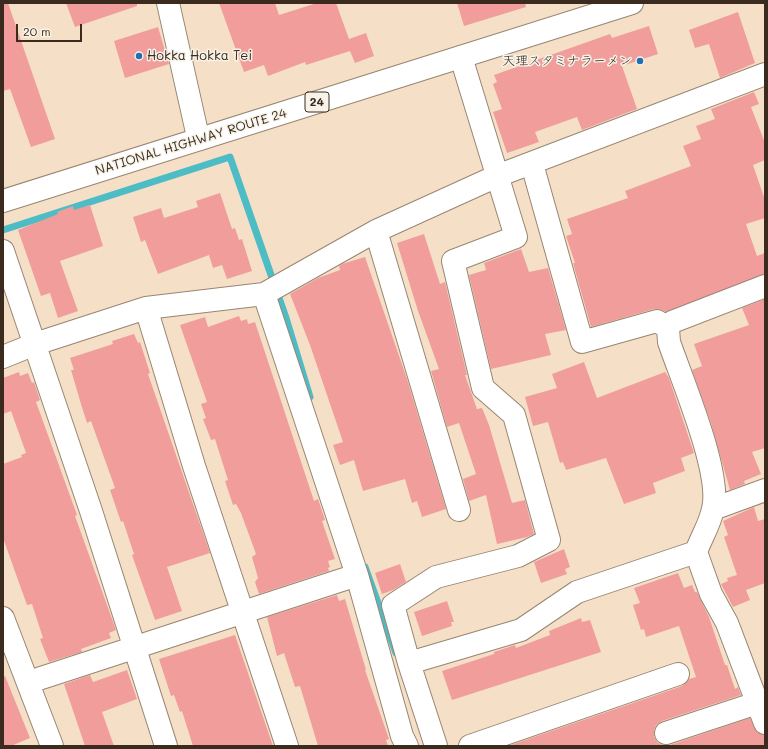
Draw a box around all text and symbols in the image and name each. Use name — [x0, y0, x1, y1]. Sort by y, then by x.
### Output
scale bar — [18, 16, 84, 42]
text: 20 m — [23, 23, 51, 39]
place label: Hokka Hokka Tei — [147, 48, 252, 64]
marker: Hokka Hokka Tei — [134, 51, 144, 61]
place label: 天理スタミナラーメン — [502, 53, 632, 69]
marker: 天理スタミナラーメン — [635, 56, 645, 66]
road number: 24 — [305, 92, 329, 112]
street label: NATIONAL HIGHWAY ROUTE 24 — [93, 105, 289, 179]

